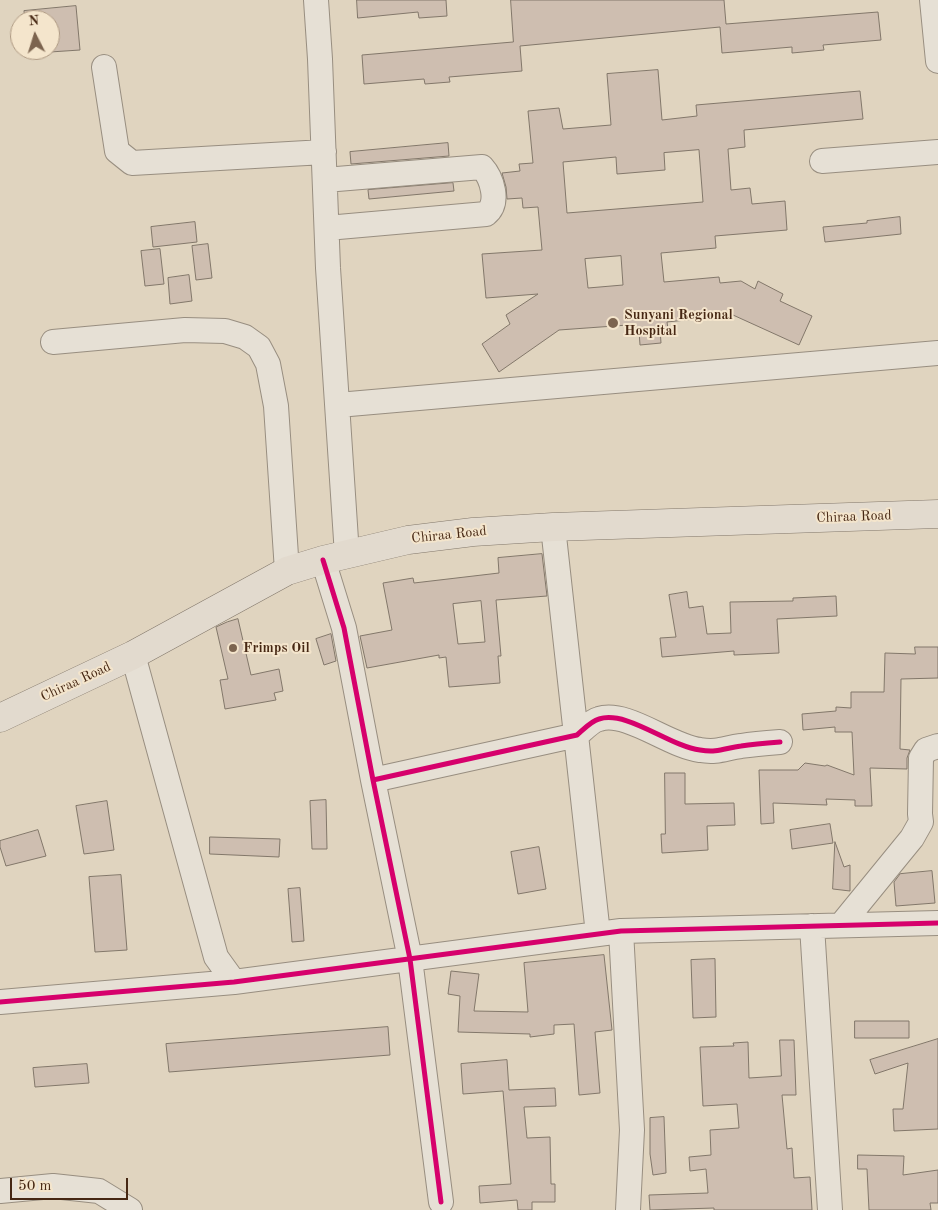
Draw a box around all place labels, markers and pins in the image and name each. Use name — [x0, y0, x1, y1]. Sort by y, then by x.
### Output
place label: Sunyani Regional Hospital — [624, 307, 733, 340]
marker: Sunyani Regional Hospital — [606, 316, 620, 330]
place label: Frimps Oil — [243, 640, 310, 656]
marker: Frimps Oil — [227, 642, 239, 654]

